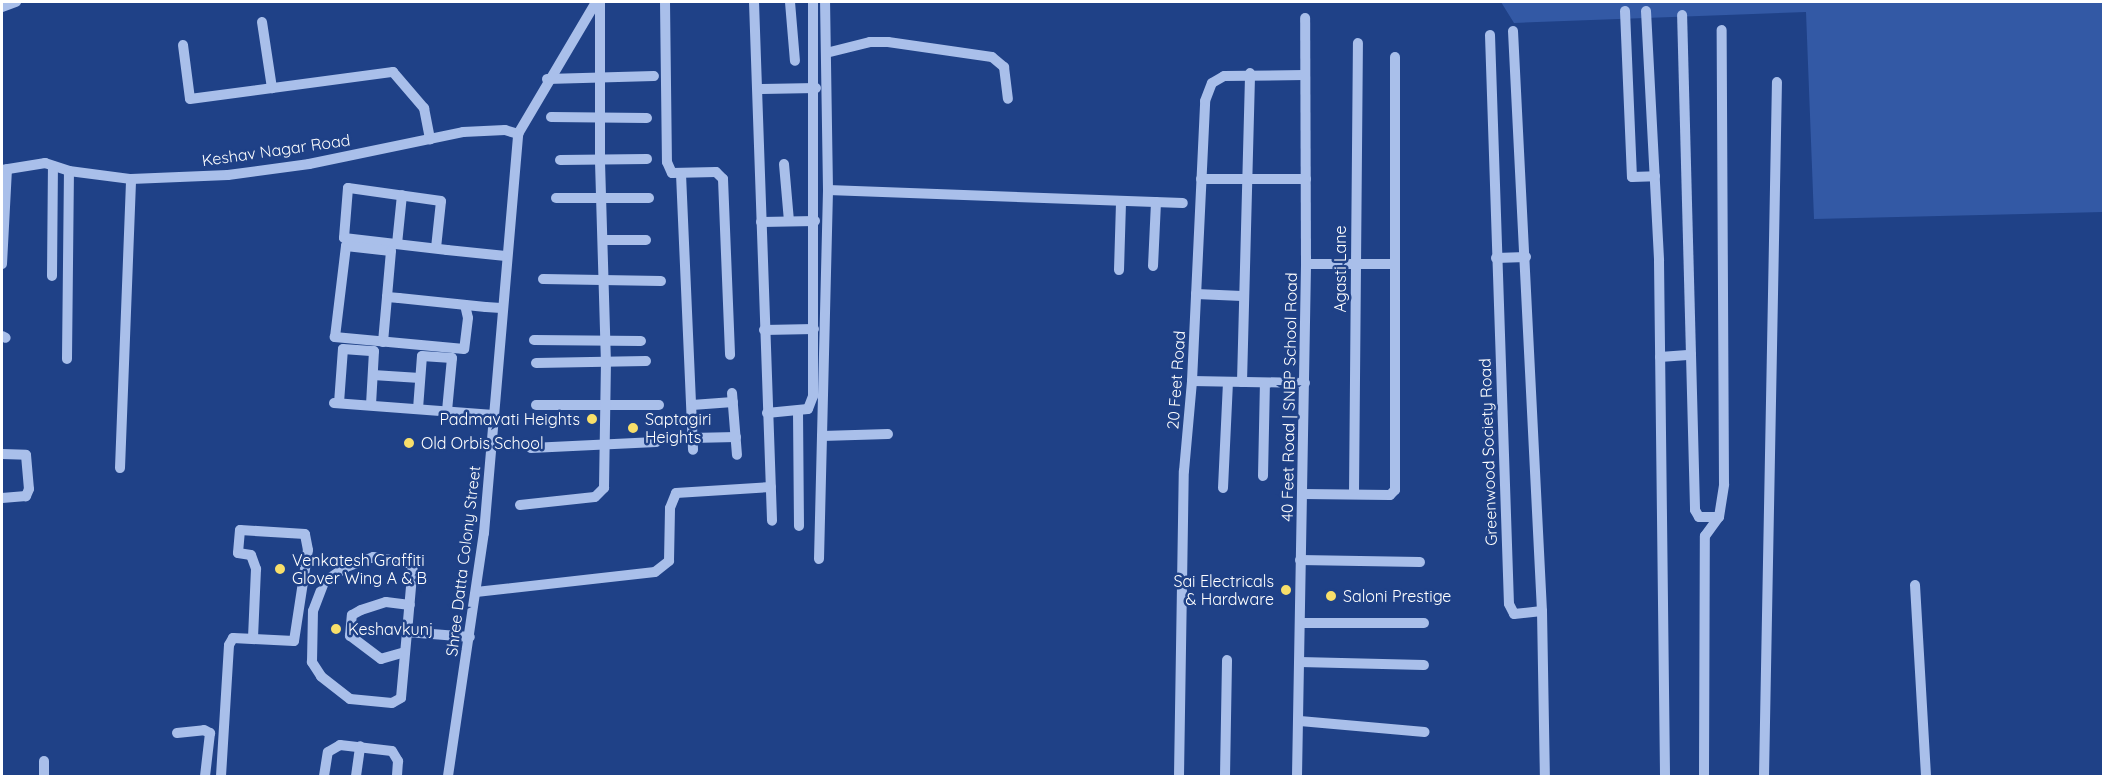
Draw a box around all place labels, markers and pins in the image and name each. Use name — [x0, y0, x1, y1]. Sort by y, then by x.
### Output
place label: Padmavati Heights — [439, 409, 580, 429]
place label: Saptagiri Heights — [645, 409, 711, 447]
marker: Padmavati Heights — [585, 412, 599, 426]
marker: Saptagiri Heights — [626, 421, 640, 435]
place label: Old Orbis School — [421, 433, 544, 453]
marker: Old Orbis School — [402, 436, 416, 450]
place label: Venkatesh Graffiti Glover Wing A & B — [292, 550, 427, 588]
marker: Venkatesh Graffiti Glover Wing A & B — [273, 562, 287, 576]
place label: Sai Electricals & Hardware — [1173, 571, 1274, 609]
marker: Sai Electricals & Hardware — [1279, 583, 1293, 597]
place label: Saloni Prestige — [1343, 586, 1451, 606]
marker: Saloni Prestige — [1324, 589, 1338, 603]
place label: Keshavkunj — [348, 619, 433, 639]
marker: Keshavkunj — [329, 622, 343, 636]

